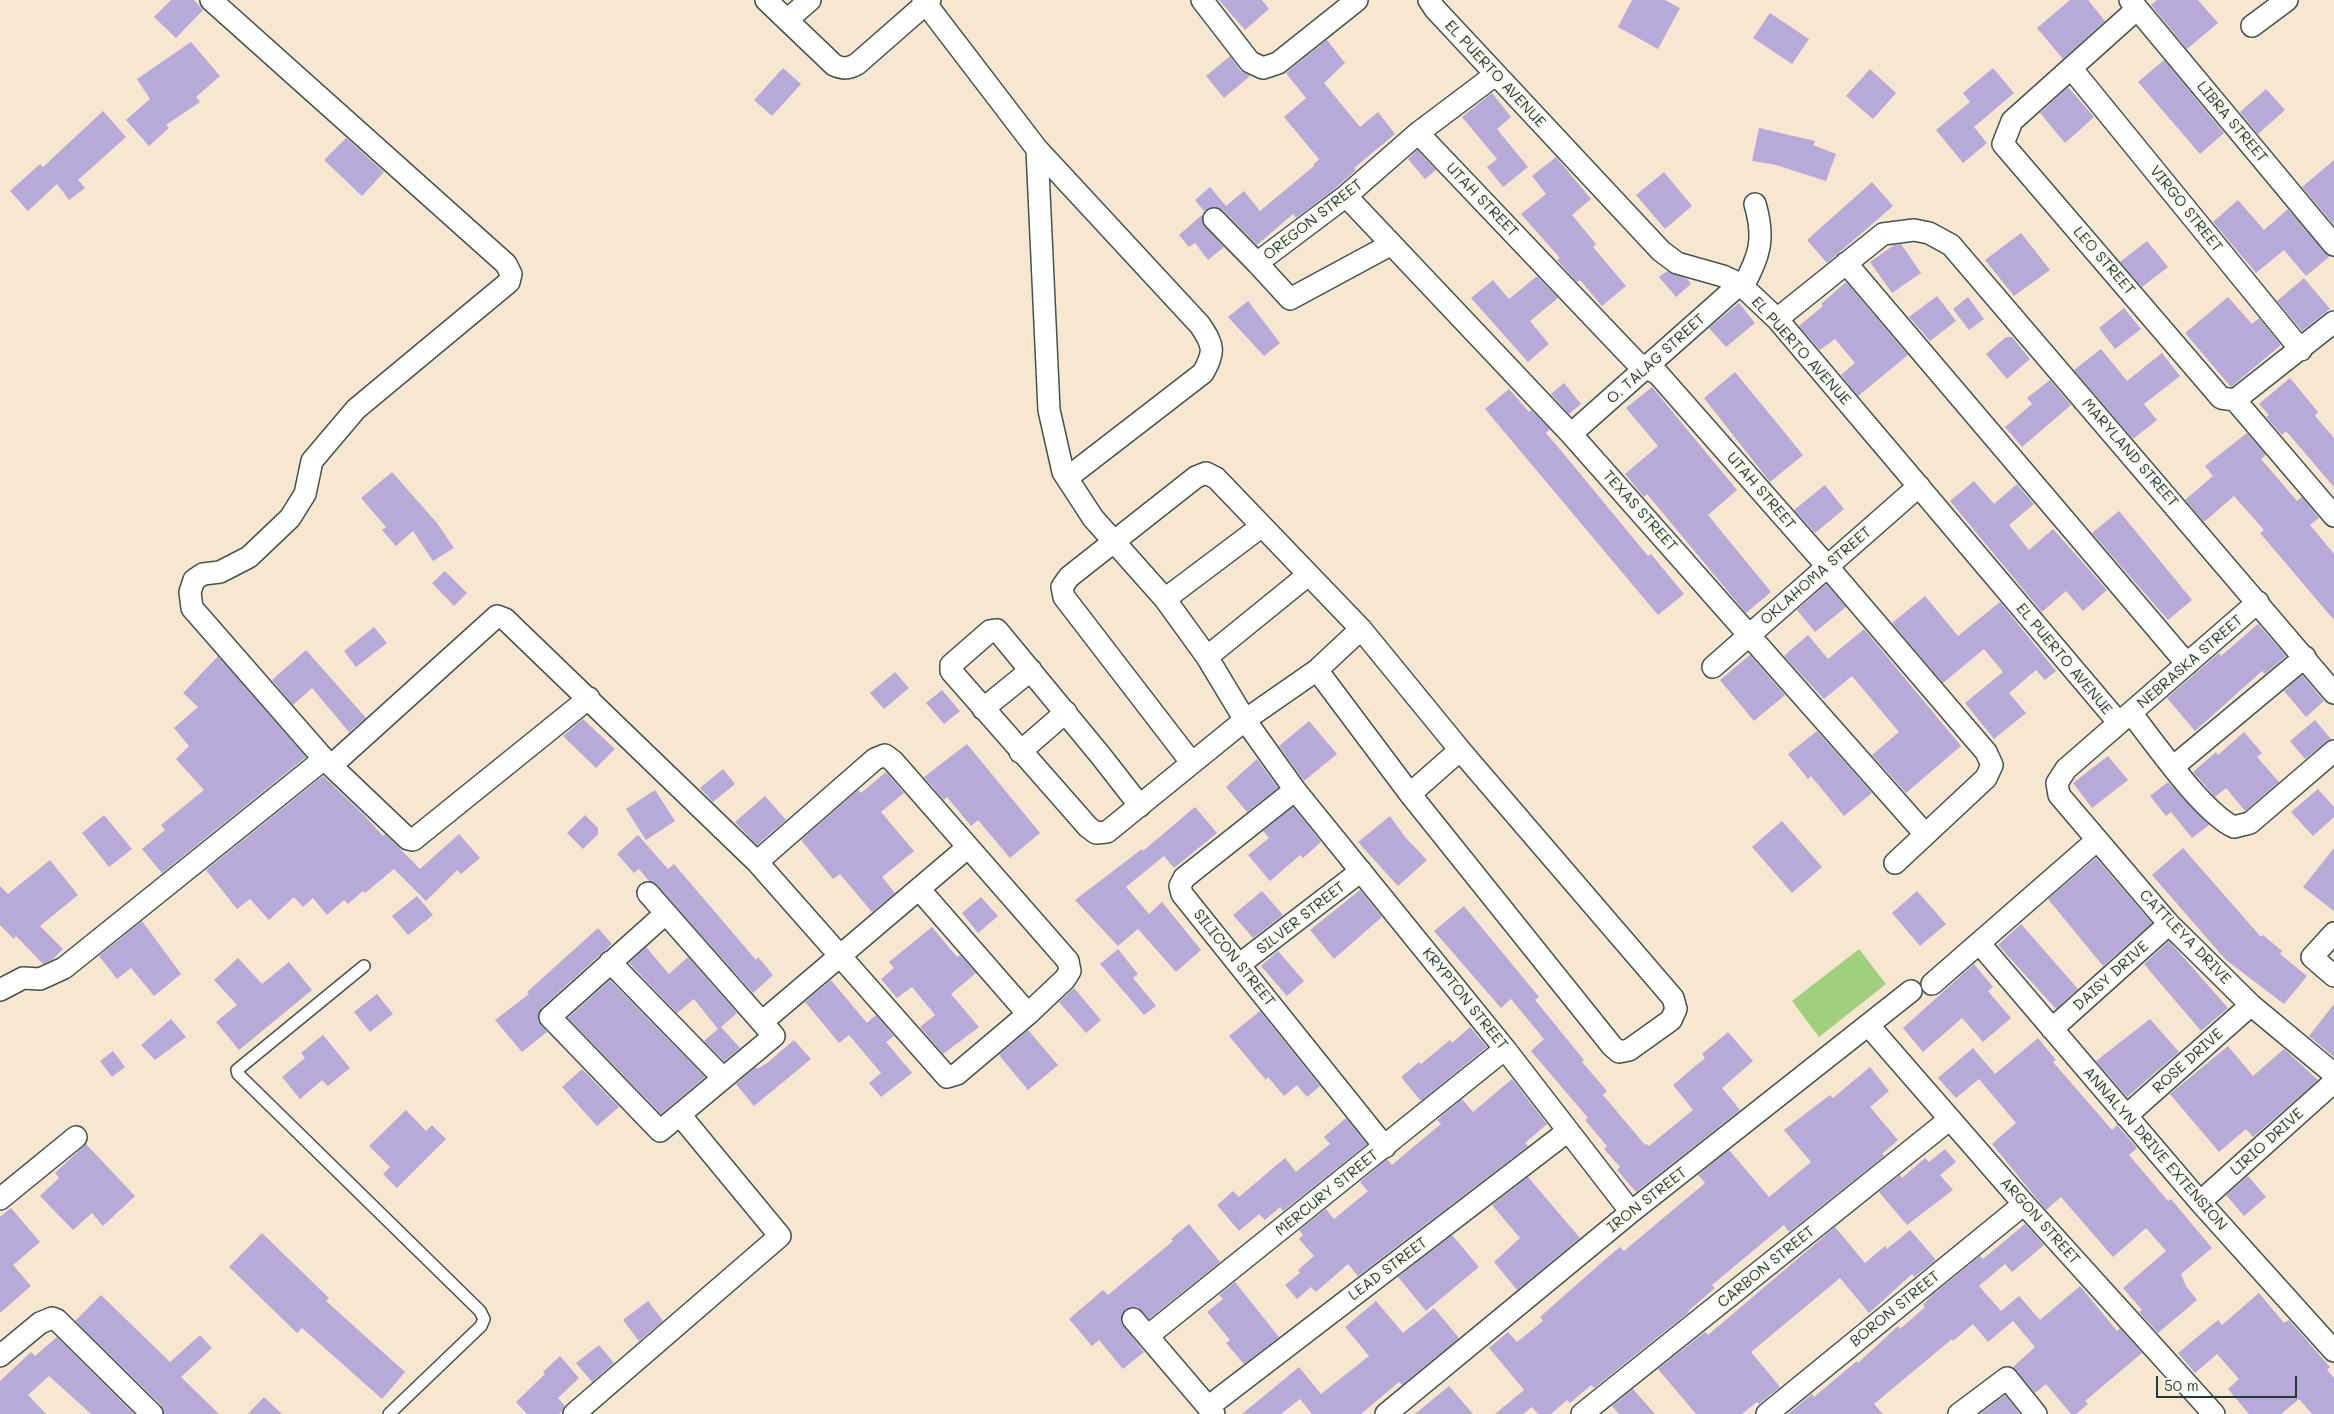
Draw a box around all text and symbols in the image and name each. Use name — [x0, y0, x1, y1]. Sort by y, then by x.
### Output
street label: EL PUERTO AVENUE — [1441, 17, 1549, 131]
street label: LIBRA STREET — [2193, 78, 2271, 166]
street label: UTAH STREET — [1442, 159, 1522, 241]
street label: VIRGO STREET — [2146, 162, 2226, 256]
street label: OREGON STREET — [1260, 176, 1366, 264]
street label: LEO STREET — [2069, 223, 2139, 299]
street label: EL PUERTO AVENUE — [1748, 293, 1854, 409]
street label: O. TALAG STREET — [1603, 310, 1709, 408]
street label: MARYLAND STREET — [2078, 395, 2182, 511]
street label: UTAH STREET — [1723, 449, 1799, 533]
street label: TEXAS STREET — [1599, 467, 1681, 555]
street label: OKLAHOMA STREET — [1757, 523, 1875, 629]
street label: EL PUERTO AVENUE — [2012, 600, 2116, 718]
street label: NEBRASKA STREET — [2134, 611, 2246, 713]
street label: SILVER STREET — [1253, 878, 1349, 958]
street label: CATTLEYA DRIVE — [2135, 886, 2235, 988]
street label: SILICON STREET — [1189, 906, 1279, 1010]
street label: DAISY DRIVE — [2070, 938, 2152, 1014]
street label: KRYPTON STREET — [1418, 944, 1512, 1054]
street label: ROSE DRIVE — [2149, 1025, 2227, 1097]
street label: ANNALYN DRIVE EXTENSION — [2079, 1064, 2231, 1234]
street label: LIRIO DRIVE — [2227, 1105, 2307, 1179]
street label: MERCURY STREET — [1272, 1146, 1382, 1240]
street label: IRON STREET — [1604, 1163, 1690, 1237]
street label: ARGON STREET — [1996, 1174, 2084, 1268]
street label: CARBON STREET — [1714, 1222, 1818, 1312]
street label: LEAD STREET — [1345, 1234, 1431, 1304]
street label: BORON STREET — [1846, 1267, 1944, 1351]
scale bar — [2159, 1366, 2300, 1398]
text: 50 m — [2164, 1375, 2199, 1395]

